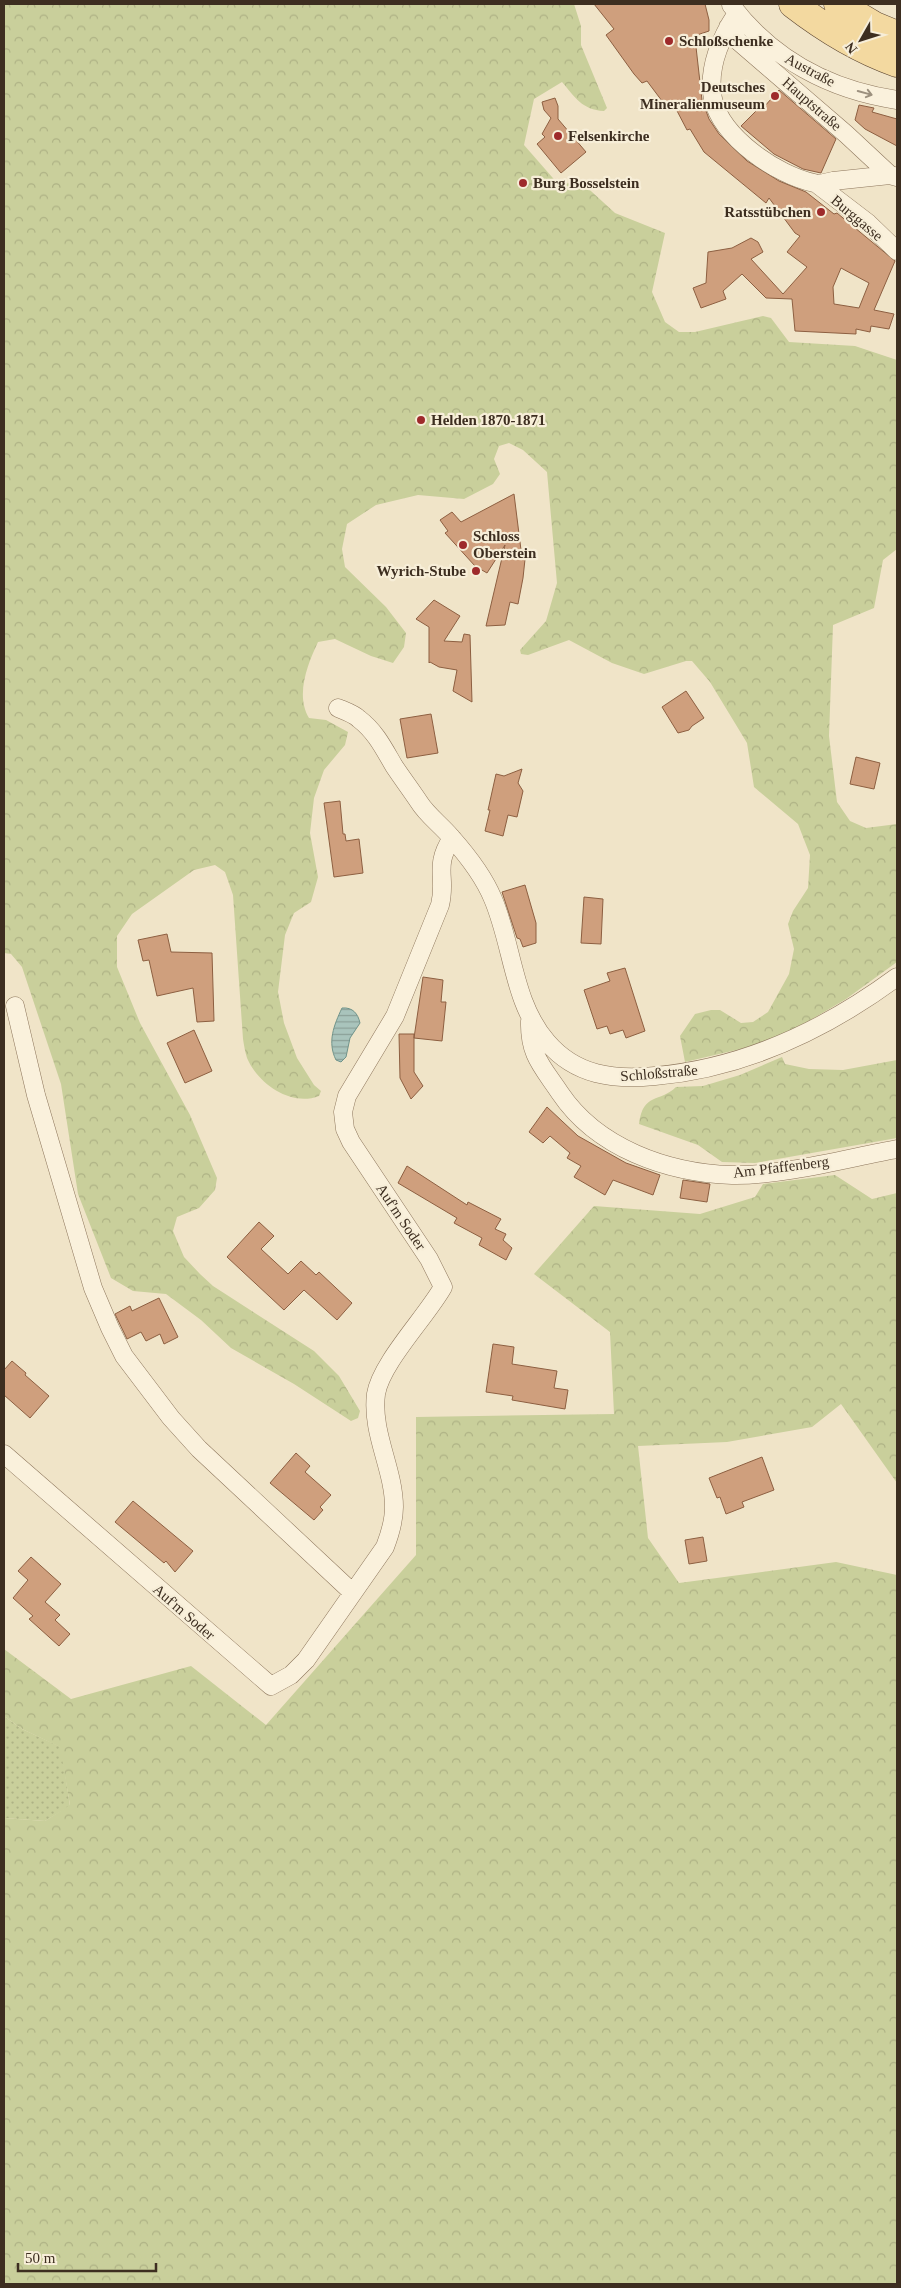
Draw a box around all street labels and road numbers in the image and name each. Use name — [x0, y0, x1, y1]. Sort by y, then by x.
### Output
street label: Austraße — [782, 50, 838, 90]
street label: Hauptstraße — [779, 74, 845, 134]
street label: Burggasse — [828, 192, 886, 244]
street label: Schloßstraße — [620, 1062, 699, 1084]
street label: Am Pfaffenberg — [732, 1153, 830, 1181]
street label: Auf'm Soder — [373, 1181, 429, 1253]
street label: Auf'm Soder — [150, 1581, 218, 1643]

